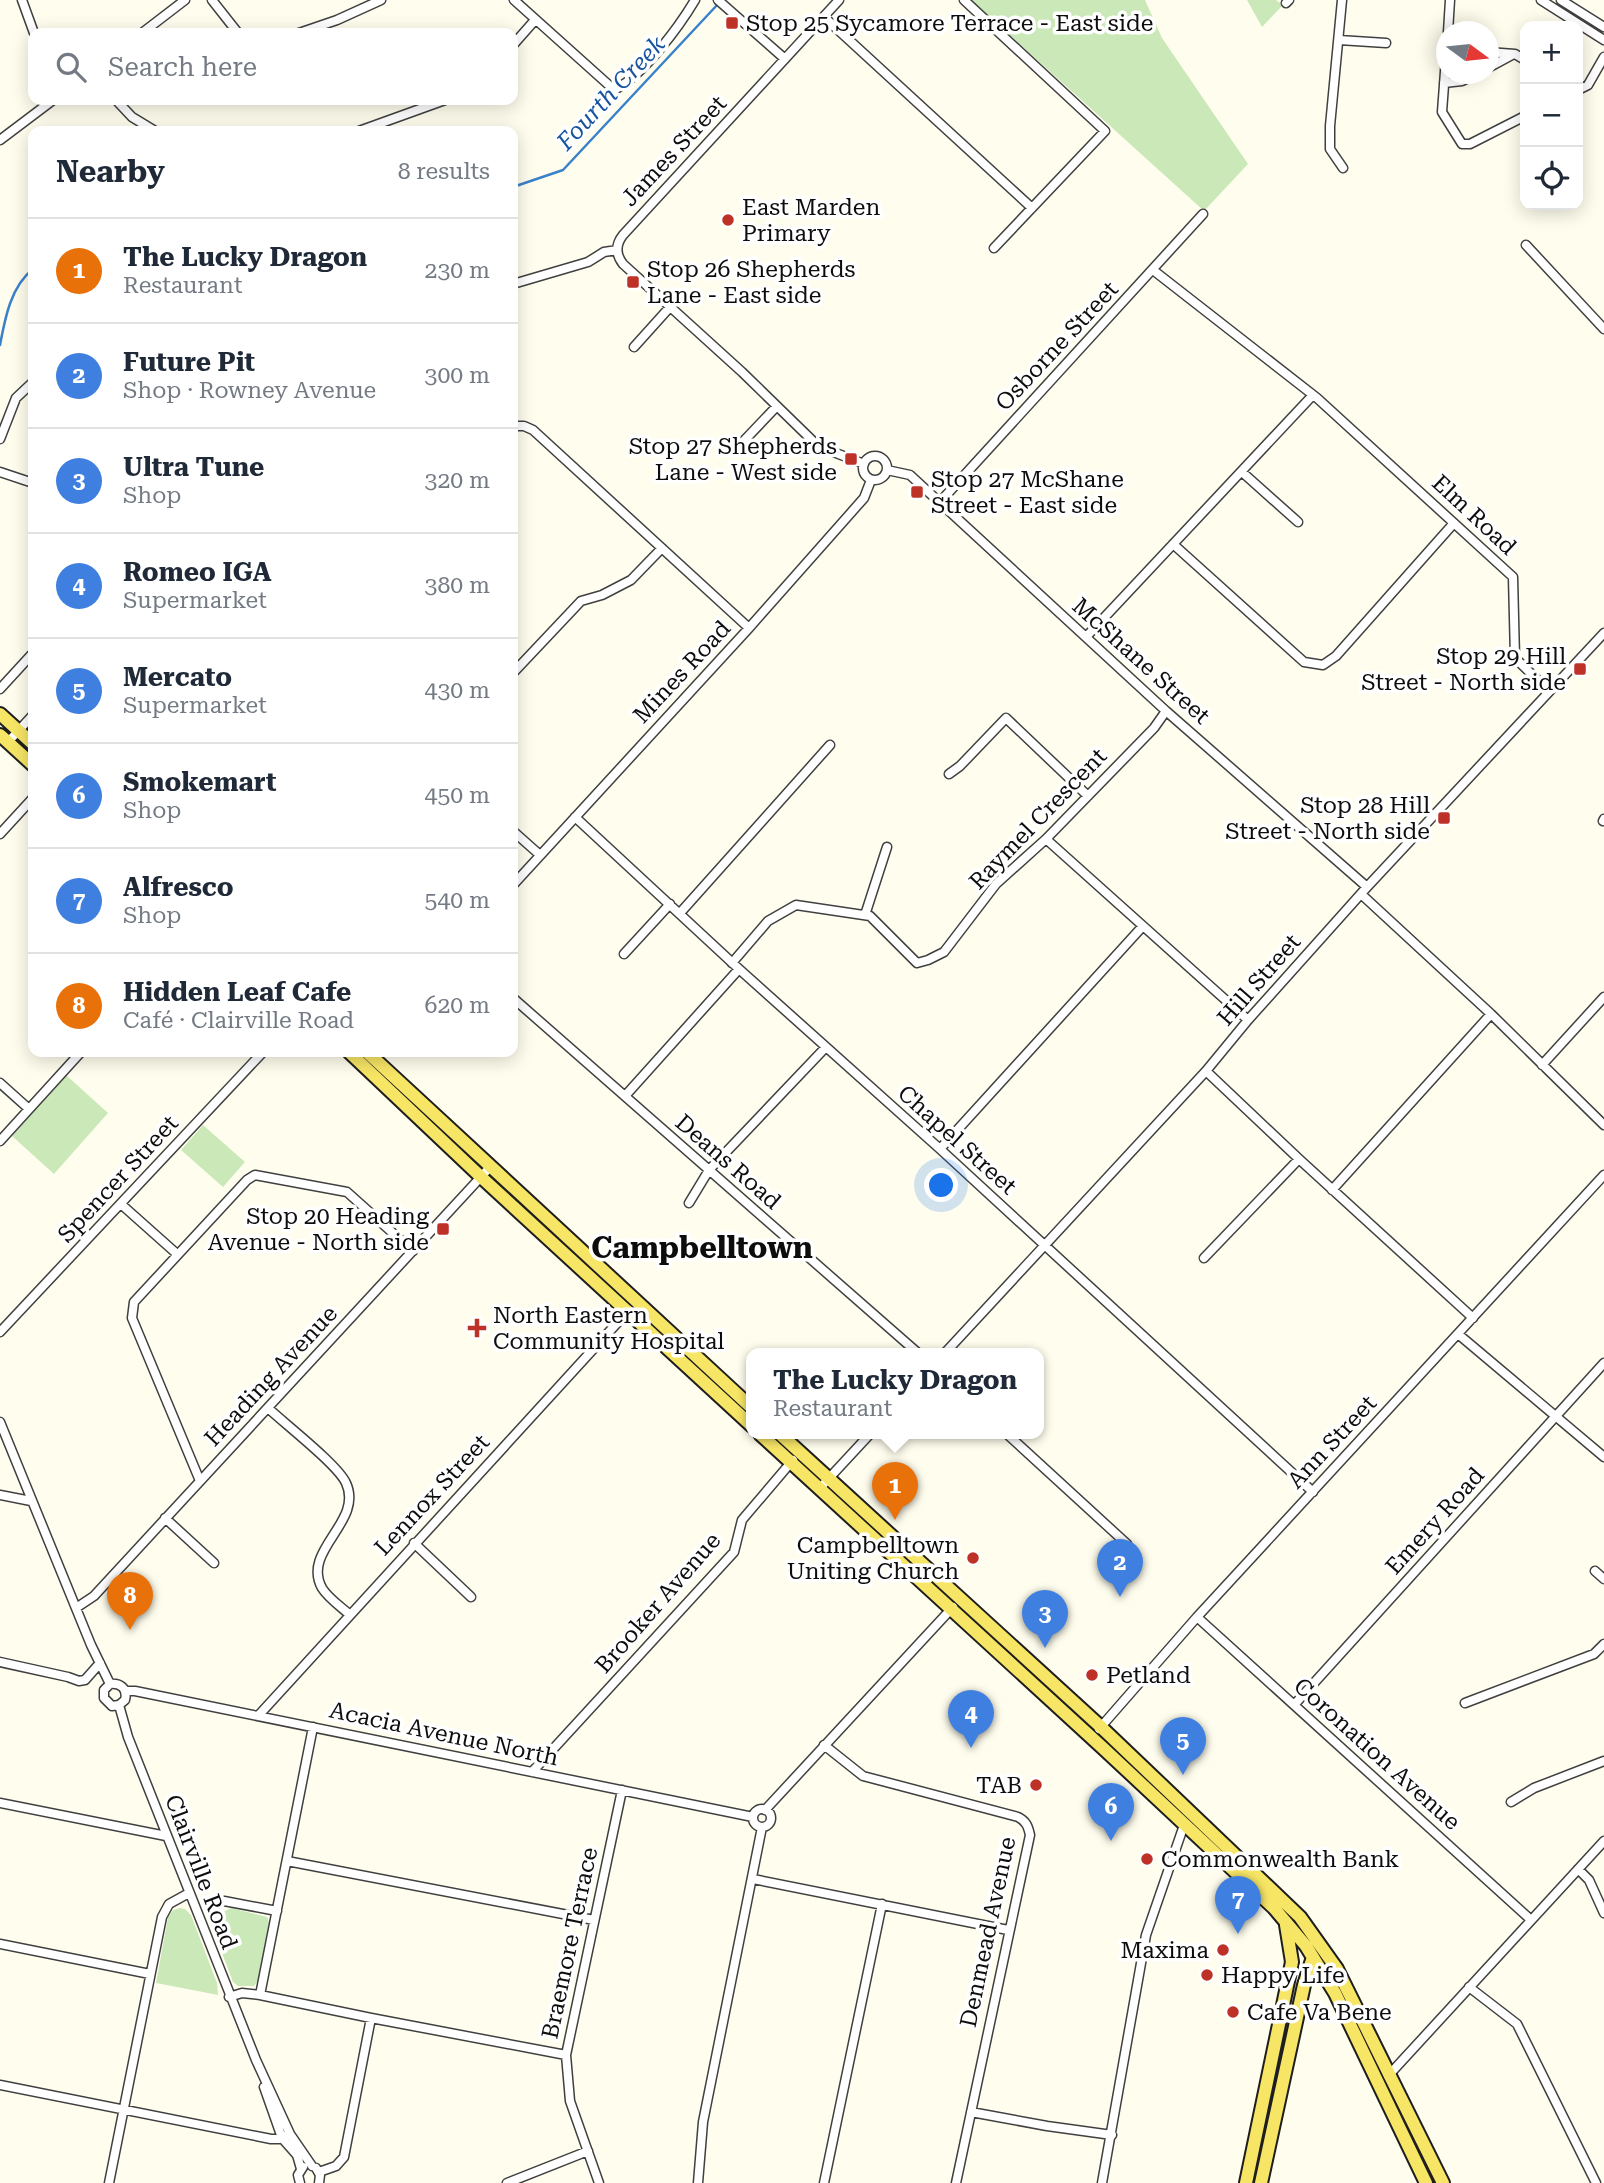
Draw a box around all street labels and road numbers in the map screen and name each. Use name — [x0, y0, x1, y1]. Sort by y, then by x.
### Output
street label: James Street — [616, 90, 732, 212]
street label: Osborne Street — [990, 275, 1124, 416]
street label: Elm Road — [1426, 469, 1522, 561]
street label: McShane Street — [1067, 592, 1216, 730]
street label: Mines Road — [628, 615, 736, 729]
street label: Raymel Crescent — [964, 743, 1113, 895]
street label: Hill Street — [1212, 928, 1306, 1031]
street label: Chapel Street — [892, 1080, 1022, 1201]
street label: Deans Road — [670, 1109, 786, 1215]
street label: Spencer Street — [52, 1110, 184, 1248]
street label: Heading Avenue — [199, 1300, 343, 1452]
street label: Ann Street — [1282, 1390, 1382, 1494]
street label: Lennox Street — [369, 1429, 495, 1561]
street label: Emery Road — [1380, 1462, 1490, 1580]
street label: Brooker Avenue — [590, 1527, 726, 1679]
street label: Coronation Avenue — [1288, 1672, 1466, 1836]
street label: Acacia Avenue North — [327, 1697, 561, 1772]
street label: Clairville Road — [159, 1791, 243, 1953]
street label: Denmead Avenue — [955, 1834, 1021, 2030]
street label: Braemore Terrace — [537, 1845, 603, 2041]

